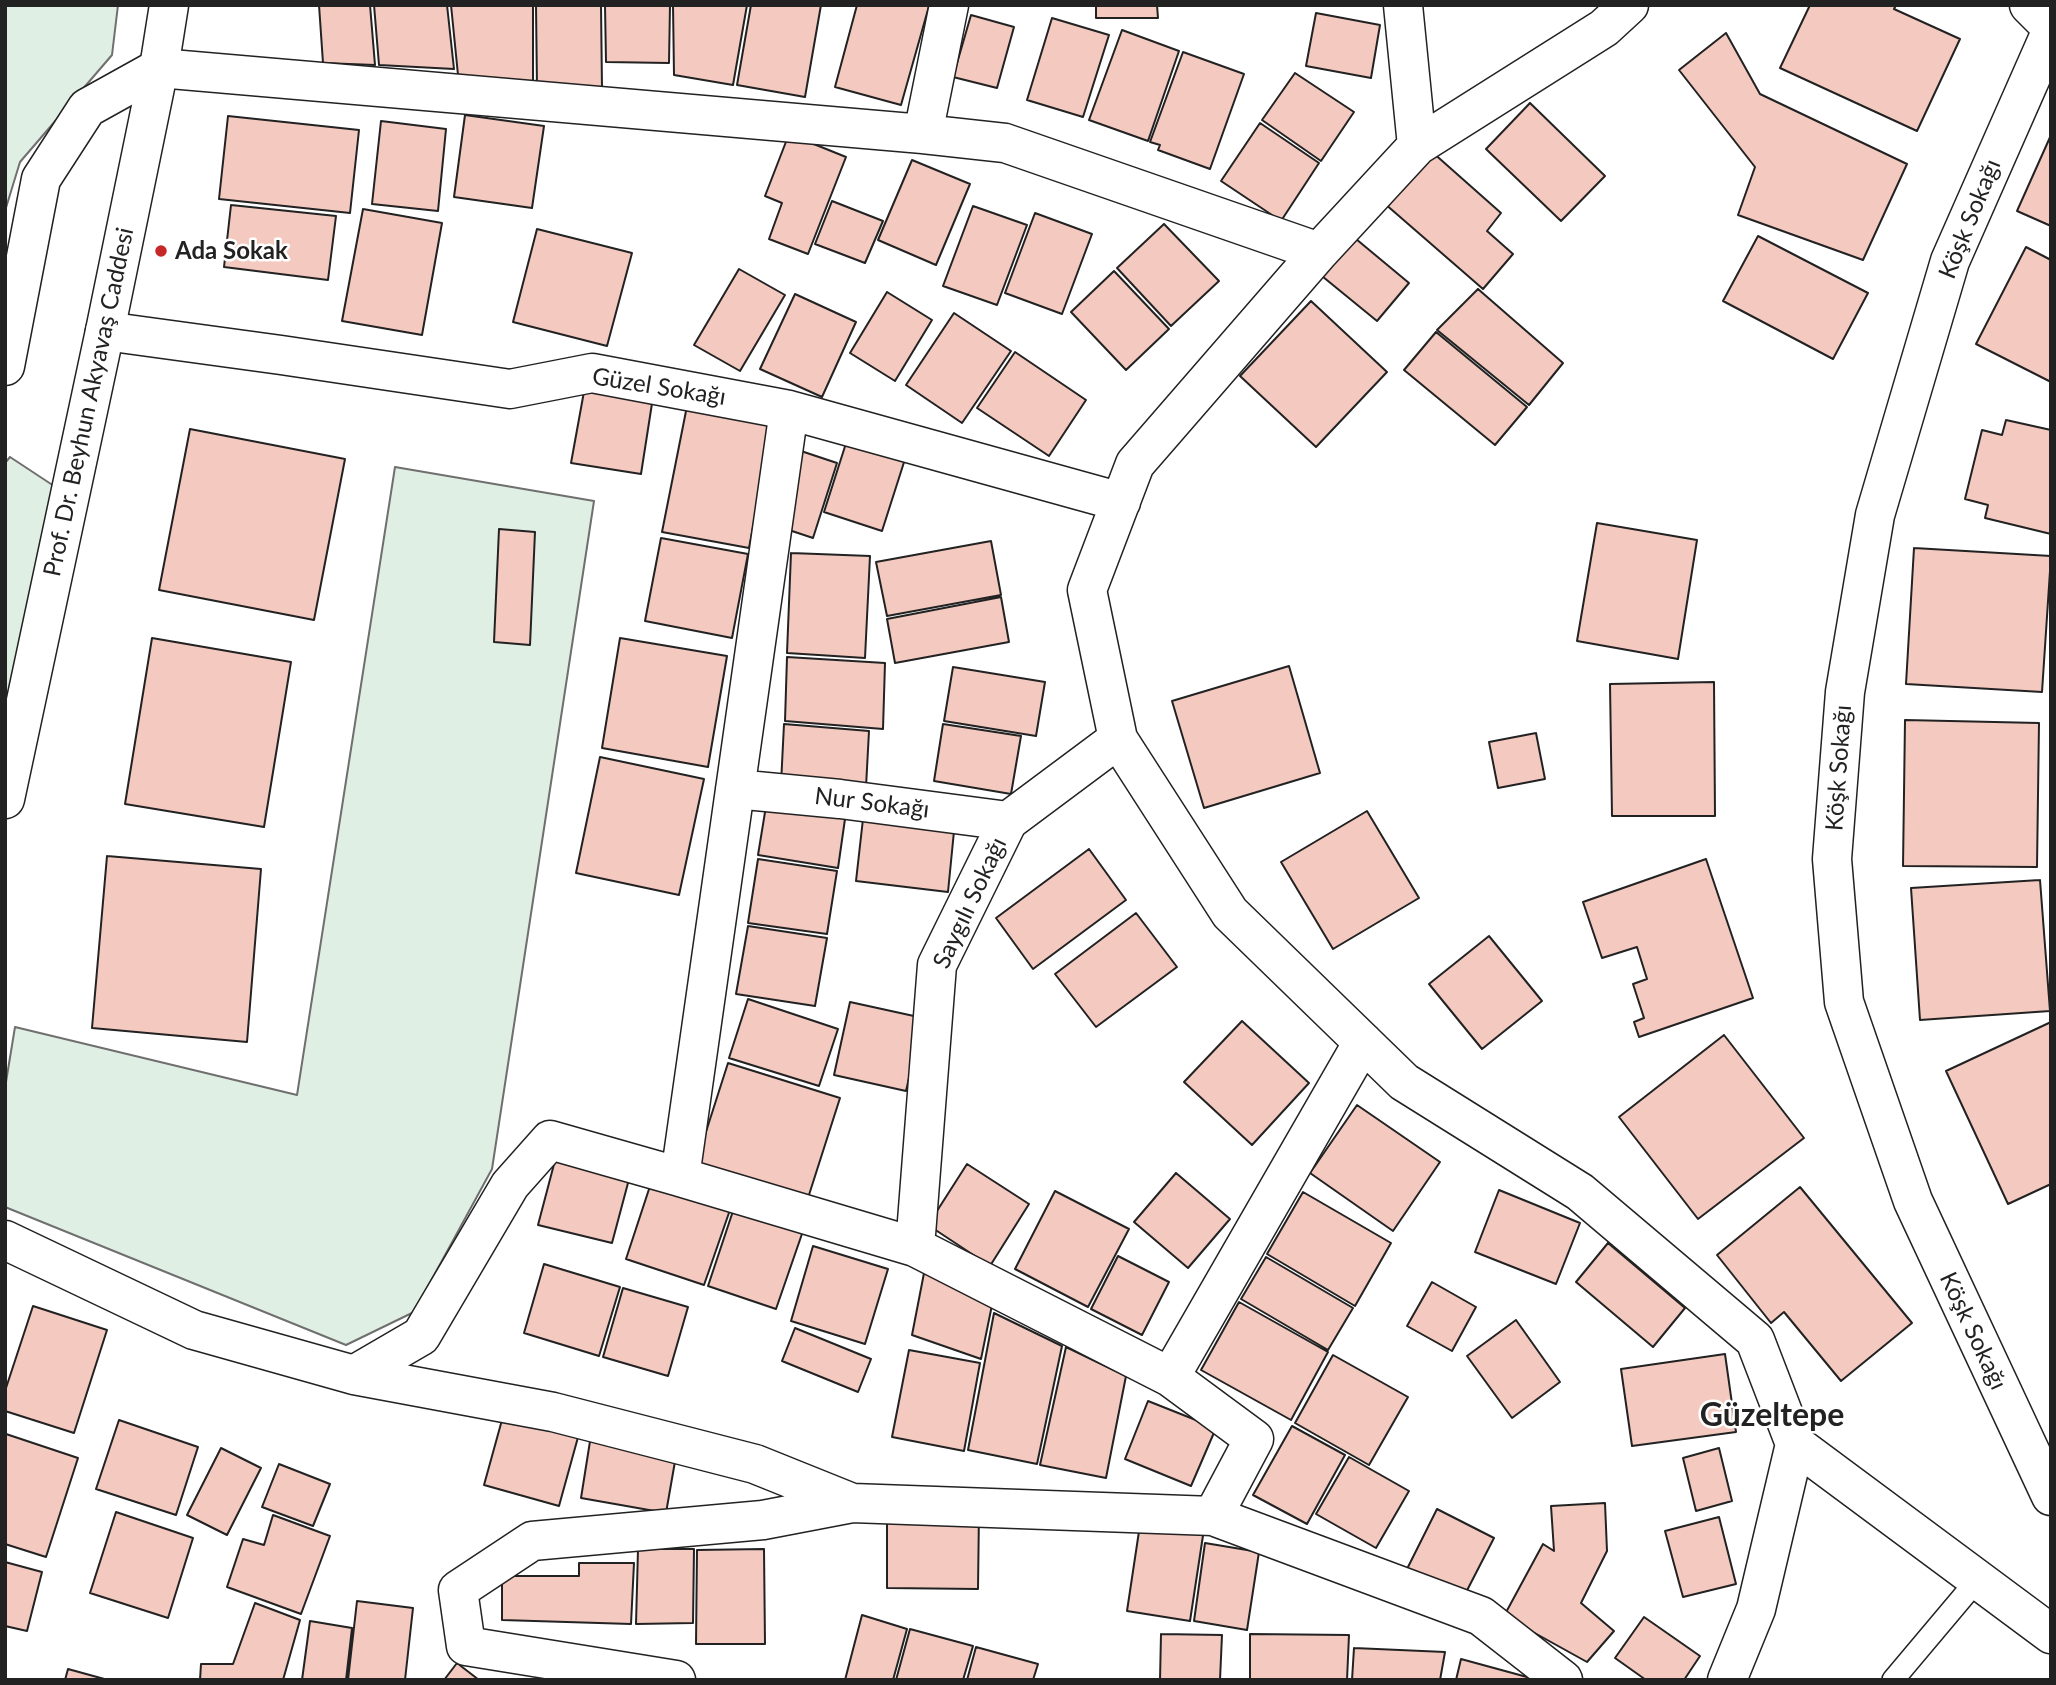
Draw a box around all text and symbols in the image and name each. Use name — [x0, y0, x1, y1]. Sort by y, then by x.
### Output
street label: Köşk Sokağı — [1933, 155, 2007, 283]
street label: Prof. Dr. Beyhun Akyavaş Caddesi — [38, 225, 140, 579]
place label: Ada Sokak — [175, 237, 288, 265]
marker: Ada Sokak — [153, 243, 169, 259]
street label: Güzel Sokağı — [590, 362, 728, 412]
street label: Köşk Sokağı — [1820, 704, 1858, 832]
street label: Nur Sokağı — [813, 782, 931, 824]
street label: Saygılı Sokağı — [927, 833, 1013, 973]
street label: Köşk Sokağı — [1933, 1268, 2013, 1394]
district label: Güzeltepe — [1700, 1397, 1844, 1435]

